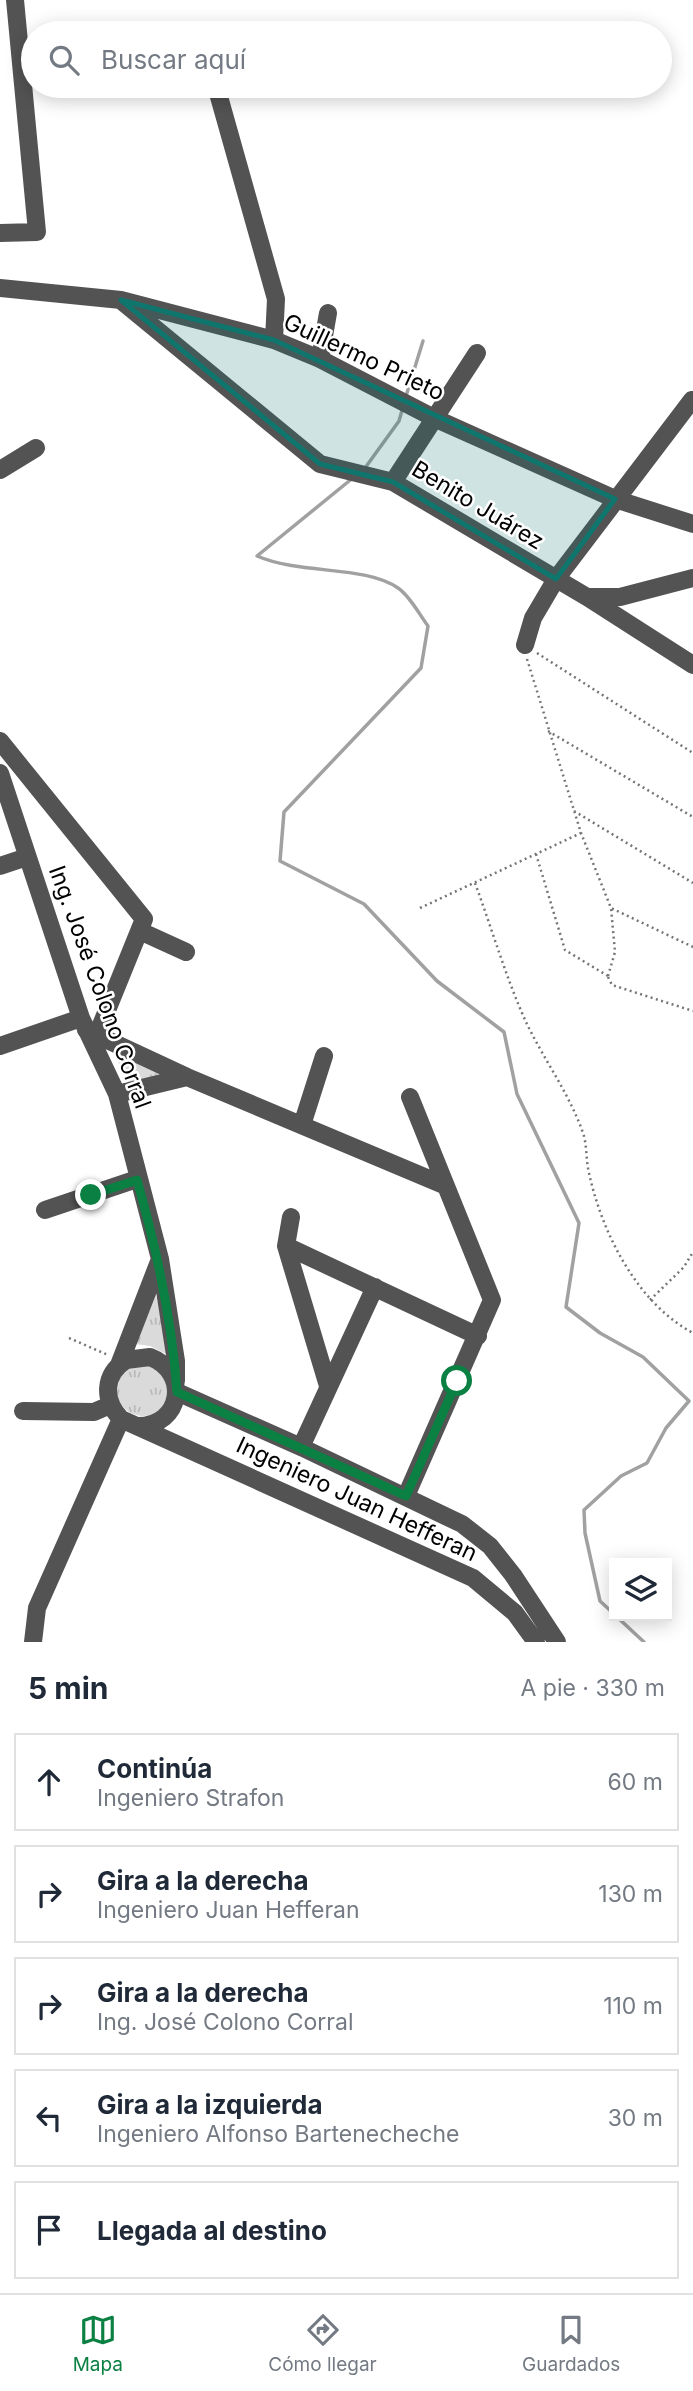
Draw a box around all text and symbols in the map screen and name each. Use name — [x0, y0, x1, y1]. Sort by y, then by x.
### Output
search box — [21, 21, 672, 98]
icon: search — [45, 41, 83, 79]
text: Buscar aquí — [101, 44, 246, 75]
street label: Guillermo Prieto — [279, 308, 449, 406]
street label: Benito Juárez — [407, 455, 549, 555]
street label: Ing. José Colono Corral — [43, 862, 157, 1112]
route end — [75, 1179, 106, 1210]
route start — [441, 1365, 472, 1396]
street label: Ingeniero Juan Hefferan — [232, 1431, 482, 1567]
map controls — [609, 1558, 672, 1621]
button: layers — [609, 1558, 672, 1621]
text: 5 min — [28, 1670, 108, 1706]
text: A pie · 330 m — [520, 1674, 665, 1702]
text: Continúa — [97, 1753, 212, 1784]
icon: ahead — [30, 1763, 68, 1801]
text: 60 m — [608, 1768, 663, 1796]
text: Ingeniero Strafon — [97, 1784, 284, 1812]
text: Gira a la derecha — [97, 1865, 309, 1896]
icon: right — [30, 1875, 68, 1913]
text: 130 m — [598, 1880, 663, 1908]
text: Ingeniero Juan Hefferan — [97, 1896, 360, 1924]
text: Gira a la derecha — [97, 1977, 309, 2008]
icon: right — [30, 1987, 68, 2025]
text: 110 m — [603, 1992, 663, 2020]
text: Ing. José Colono Corral — [97, 2008, 353, 2036]
text: Gira a la izquierda — [97, 2089, 323, 2120]
icon: left — [30, 2099, 68, 2137]
text: 30 m — [608, 2104, 663, 2132]
text: Ingeniero Alfonso Bartenecheche — [97, 2120, 459, 2148]
icon: arrive — [30, 2211, 68, 2249]
text: Llegada al destino — [97, 2215, 327, 2246]
tab: Mapa — [73, 2311, 123, 2376]
tab: Cómo llegar — [268, 2311, 377, 2376]
tab: Guardados — [522, 2311, 620, 2376]

